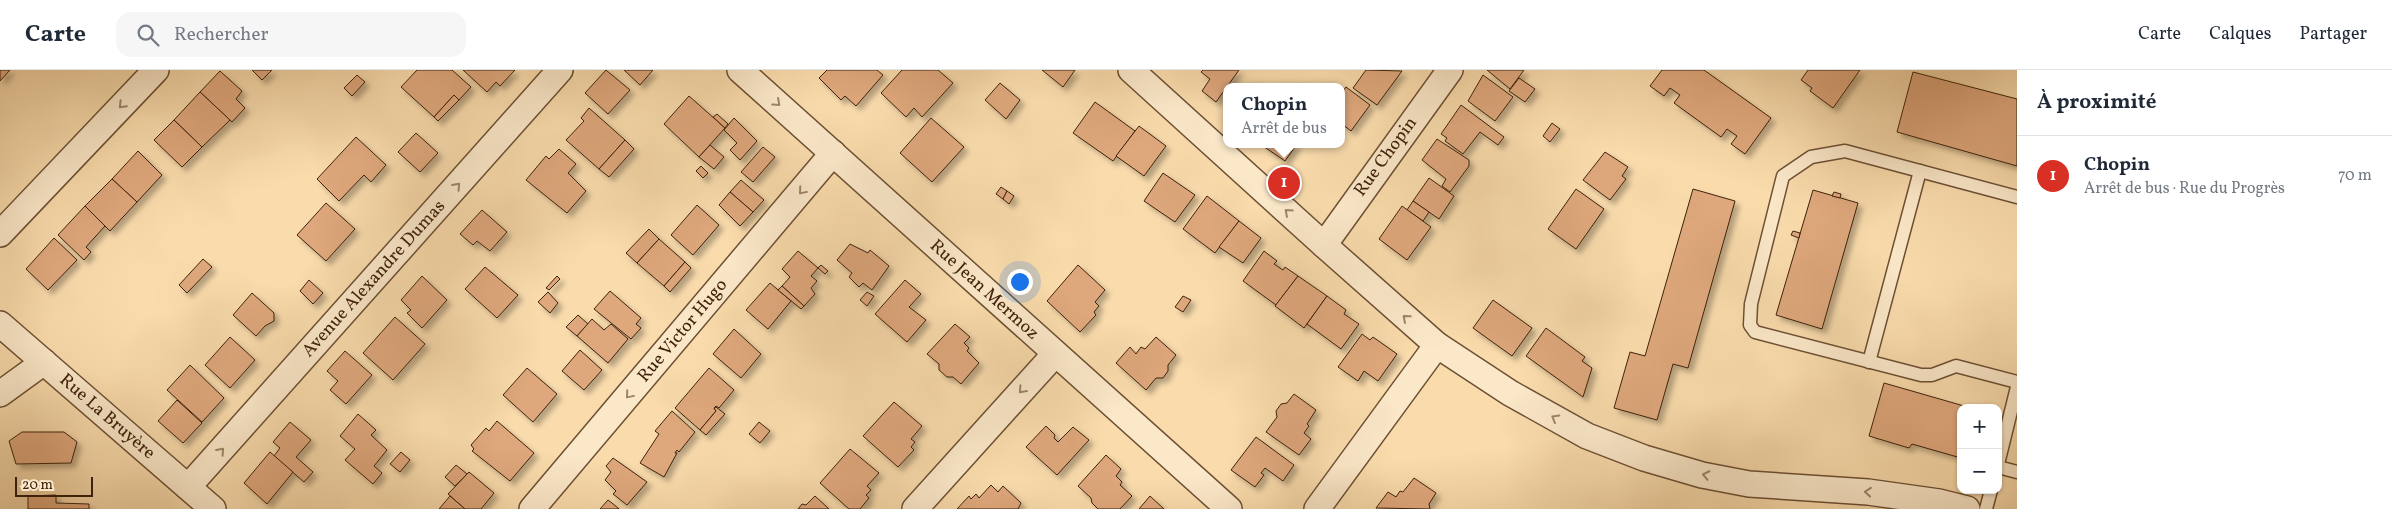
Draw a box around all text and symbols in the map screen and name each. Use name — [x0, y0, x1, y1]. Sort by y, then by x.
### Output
search box — [116, 12, 466, 57]
text: Carte — [25, 18, 86, 52]
icon: search — [134, 21, 162, 49]
text: Rechercher — [174, 22, 268, 48]
text: Carte — [2138, 22, 2181, 47]
text: Calques — [2209, 22, 2271, 47]
text: Partager — [2299, 22, 2367, 47]
popup — [1223, 83, 1345, 148]
text: À proximité — [2037, 88, 2156, 117]
text: Chopin — [1241, 92, 1307, 118]
one-way arrow — [771, 97, 780, 106]
one-way arrow — [119, 100, 128, 109]
street label: Rue Chopin — [1349, 112, 1424, 202]
text: Arrêt de bus — [1241, 118, 1327, 140]
text: Chopin — [2084, 152, 2150, 178]
pin: 1 — [1268, 164, 1300, 202]
text: 1 — [2050, 165, 2056, 187]
text: 70 m — [2338, 165, 2372, 187]
text: Arrêt de bus · Rue du Progrès — [2084, 178, 2285, 200]
one-way arrow — [451, 182, 460, 191]
one-way arrow — [798, 185, 807, 194]
street label: Avenue Alexandre Dumas — [297, 195, 451, 363]
one-way arrow — [1284, 209, 1293, 218]
street label: Rue Jean Mermoz — [924, 234, 1044, 346]
your location — [1007, 269, 1033, 295]
street label: Rue Victor Hugo — [632, 274, 734, 388]
one-way arrow — [1403, 314, 1412, 323]
street label: Rue La Bruyère — [54, 368, 160, 466]
one-way arrow — [1019, 384, 1028, 393]
one-way arrow — [626, 389, 634, 398]
map controls — [1957, 404, 2002, 494]
button: + — [1957, 404, 2002, 449]
one-way arrow — [1551, 414, 1560, 424]
one-way arrow — [215, 447, 224, 456]
button: − — [1957, 449, 2002, 494]
one-way arrow — [1702, 470, 1711, 481]
scale bar — [15, 474, 92, 497]
text: 20 m — [22, 476, 53, 495]
one-way arrow — [1863, 487, 1871, 498]

